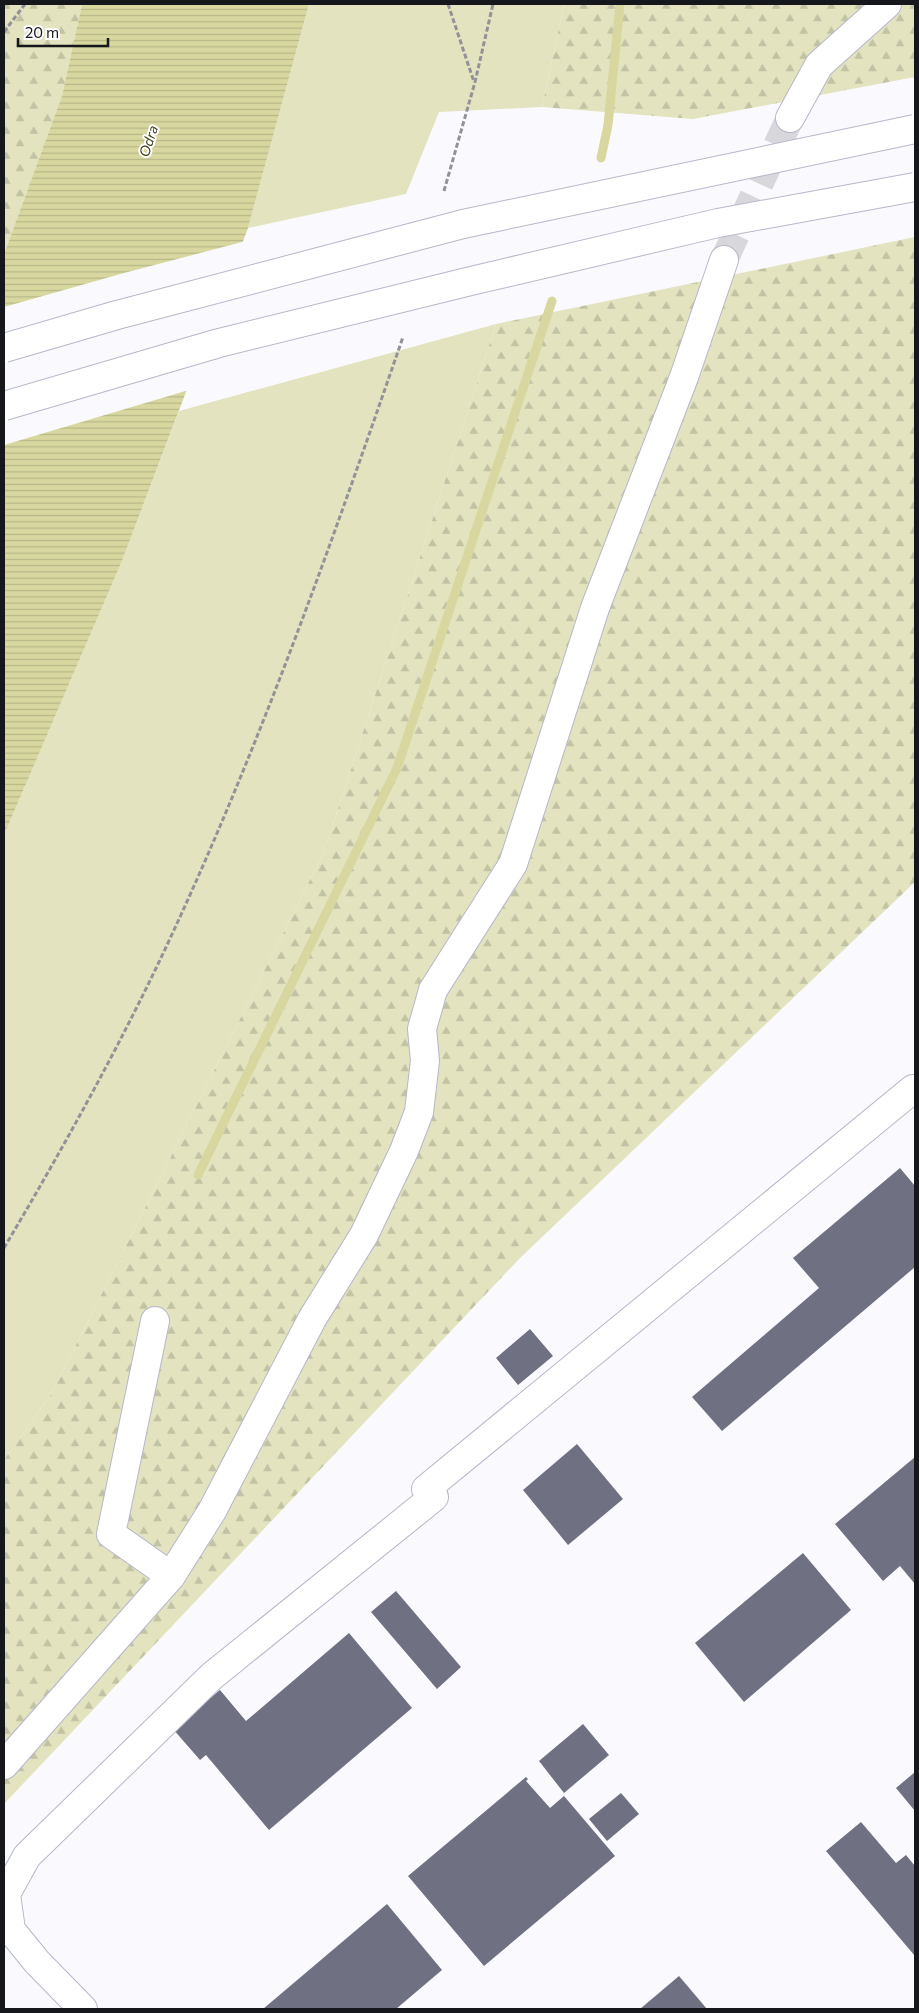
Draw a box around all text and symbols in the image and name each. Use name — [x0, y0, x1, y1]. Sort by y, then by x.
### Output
scale bar — [18, 15, 108, 47]
text: 20 m — [25, 23, 59, 41]
water label: Odra — [135, 123, 161, 159]

